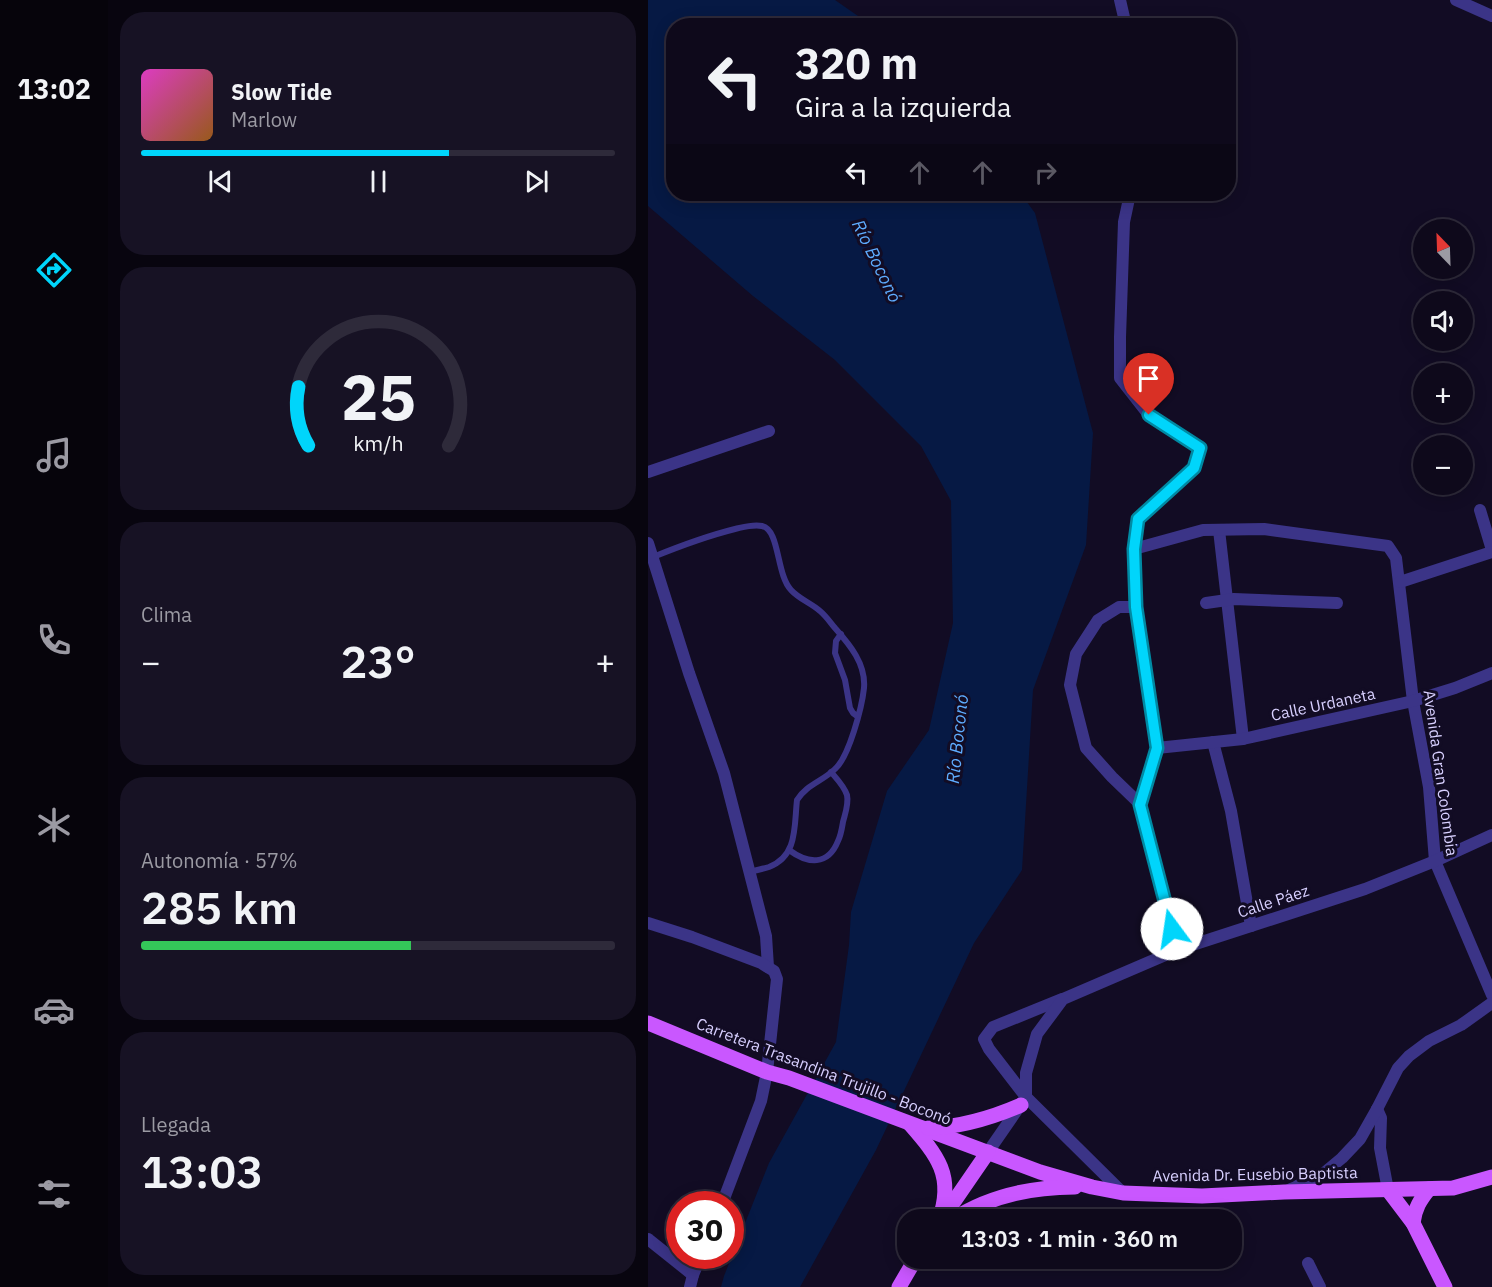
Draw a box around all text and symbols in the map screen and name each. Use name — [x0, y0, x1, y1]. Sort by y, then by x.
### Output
text: 320 m — [795, 36, 918, 91]
icon: left — [696, 42, 774, 120]
text: 13:02 — [17, 71, 91, 106]
text: Slow Tide — [231, 77, 332, 106]
text: Gira a la izquierda — [795, 89, 1011, 124]
text: Marlow — [231, 106, 297, 133]
icon: left — [840, 156, 873, 189]
icon: ahead — [903, 156, 936, 189]
icon: ahead — [966, 156, 999, 189]
icon: right — [1029, 156, 1062, 189]
icon: previous — [204, 165, 237, 198]
icon: pause — [362, 165, 395, 198]
icon: next — [520, 165, 553, 198]
water label: Río Boconó — [847, 216, 907, 307]
north arrow — [1413, 219, 1473, 279]
map controls — [1413, 219, 1473, 495]
icon: directions — [33, 249, 75, 291]
button: sound — [1413, 291, 1473, 351]
pin — [1123, 353, 1174, 415]
text: 25 — [341, 356, 415, 437]
icon: arrive — [1132, 362, 1165, 395]
button: + — [1413, 363, 1473, 423]
text: km/h — [353, 429, 403, 457]
icon: music — [33, 434, 75, 476]
button: − — [1413, 435, 1473, 495]
text: Clima — [141, 601, 192, 628]
icon: phone — [33, 619, 75, 661]
text: 23° — [340, 632, 416, 690]
text: − — [141, 640, 161, 683]
text: + — [595, 640, 615, 683]
street label: Calle Urdaneta — [1269, 683, 1377, 725]
street label: Avenida Gran Colombia — [1419, 689, 1463, 858]
water label: Río Boconó — [941, 693, 973, 785]
icon: climate — [33, 804, 75, 846]
text: Autonomía · 57% — [141, 847, 298, 874]
text: 285 km — [141, 878, 298, 936]
street label: Calle Páez — [1235, 880, 1311, 922]
position arrow — [1140, 897, 1204, 961]
icon: car — [33, 989, 75, 1031]
street label: Carretera Trasandina Trujillo - Boconó — [694, 1013, 954, 1129]
text: Llegada — [141, 1111, 211, 1138]
text: 13:03 — [141, 1142, 263, 1200]
street label: Avenida Dr. Eusebio Baptista — [1152, 1162, 1358, 1186]
icon: filters — [33, 1173, 75, 1215]
speed limit sign: 30 — [666, 1191, 744, 1269]
text: 13:03 · 1 min · 360 m — [961, 1224, 1178, 1253]

